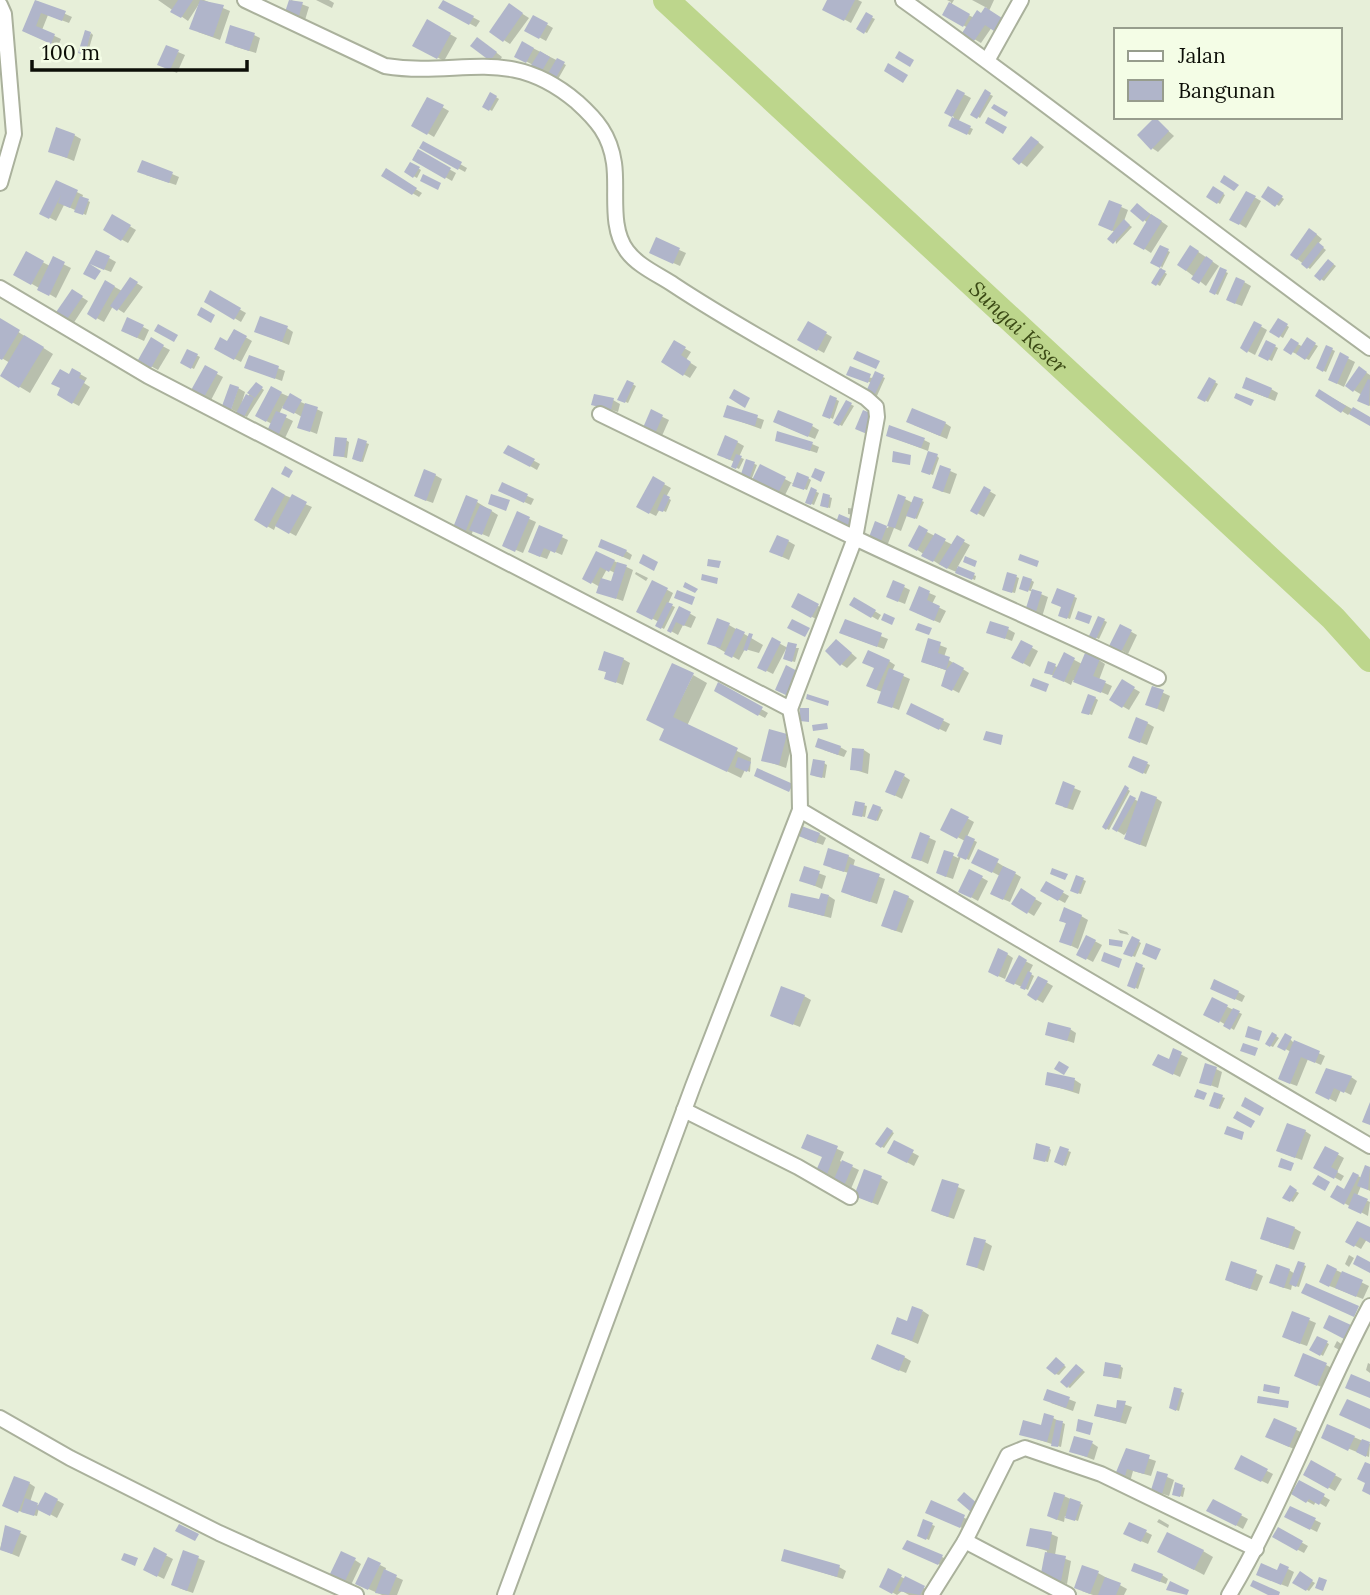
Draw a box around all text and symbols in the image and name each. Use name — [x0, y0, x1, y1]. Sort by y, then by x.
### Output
scale bar — [32, 28, 247, 72]
legend — [1114, 28, 1342, 119]
text: 100 m — [42, 39, 100, 66]
text: Jalan — [1177, 42, 1226, 69]
text: Bangunan — [1178, 77, 1275, 104]
water label: Sungai Keser — [964, 275, 1074, 379]

